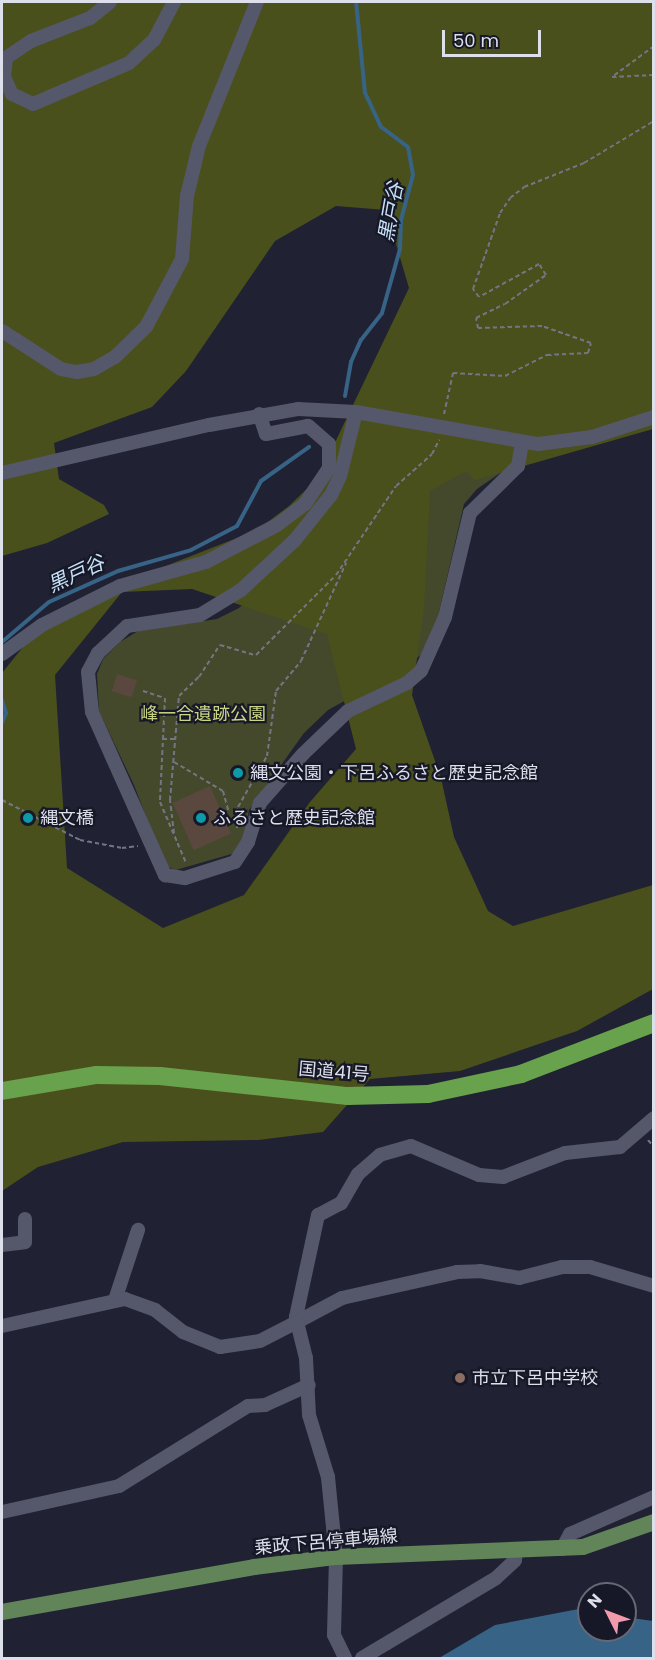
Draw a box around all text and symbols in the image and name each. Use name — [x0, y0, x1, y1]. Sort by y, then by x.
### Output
scale bar — [445, 18, 544, 56]
text: 50 m — [453, 28, 499, 53]
water label: 黒戸谷 — [374, 180, 408, 244]
water label: 黒戸谷 — [44, 550, 108, 598]
park label: 峰一合遺跡公園 — [140, 703, 266, 725]
place label: 縄文公園・下呂ふるさと歴史記念館 — [250, 762, 538, 784]
marker: 縄文公園・下呂ふるさと歴史記念館 — [231, 766, 245, 780]
place label: 縄文橋 — [40, 807, 94, 829]
place label: ふるさと歴史記念館 — [213, 807, 375, 829]
marker: 縄文橋 — [21, 811, 35, 825]
marker: ふるさと歴史記念館 — [194, 811, 208, 825]
street label: 国道41号 — [298, 1058, 370, 1086]
place label: 市立下呂中学校 — [472, 1367, 598, 1389]
marker: 市立下呂中学校 — [453, 1371, 467, 1385]
street label: 乗政下呂停車場線 — [253, 1525, 399, 1559]
north arrow — [577, 1582, 637, 1642]
text: N — [582, 1589, 607, 1613]

